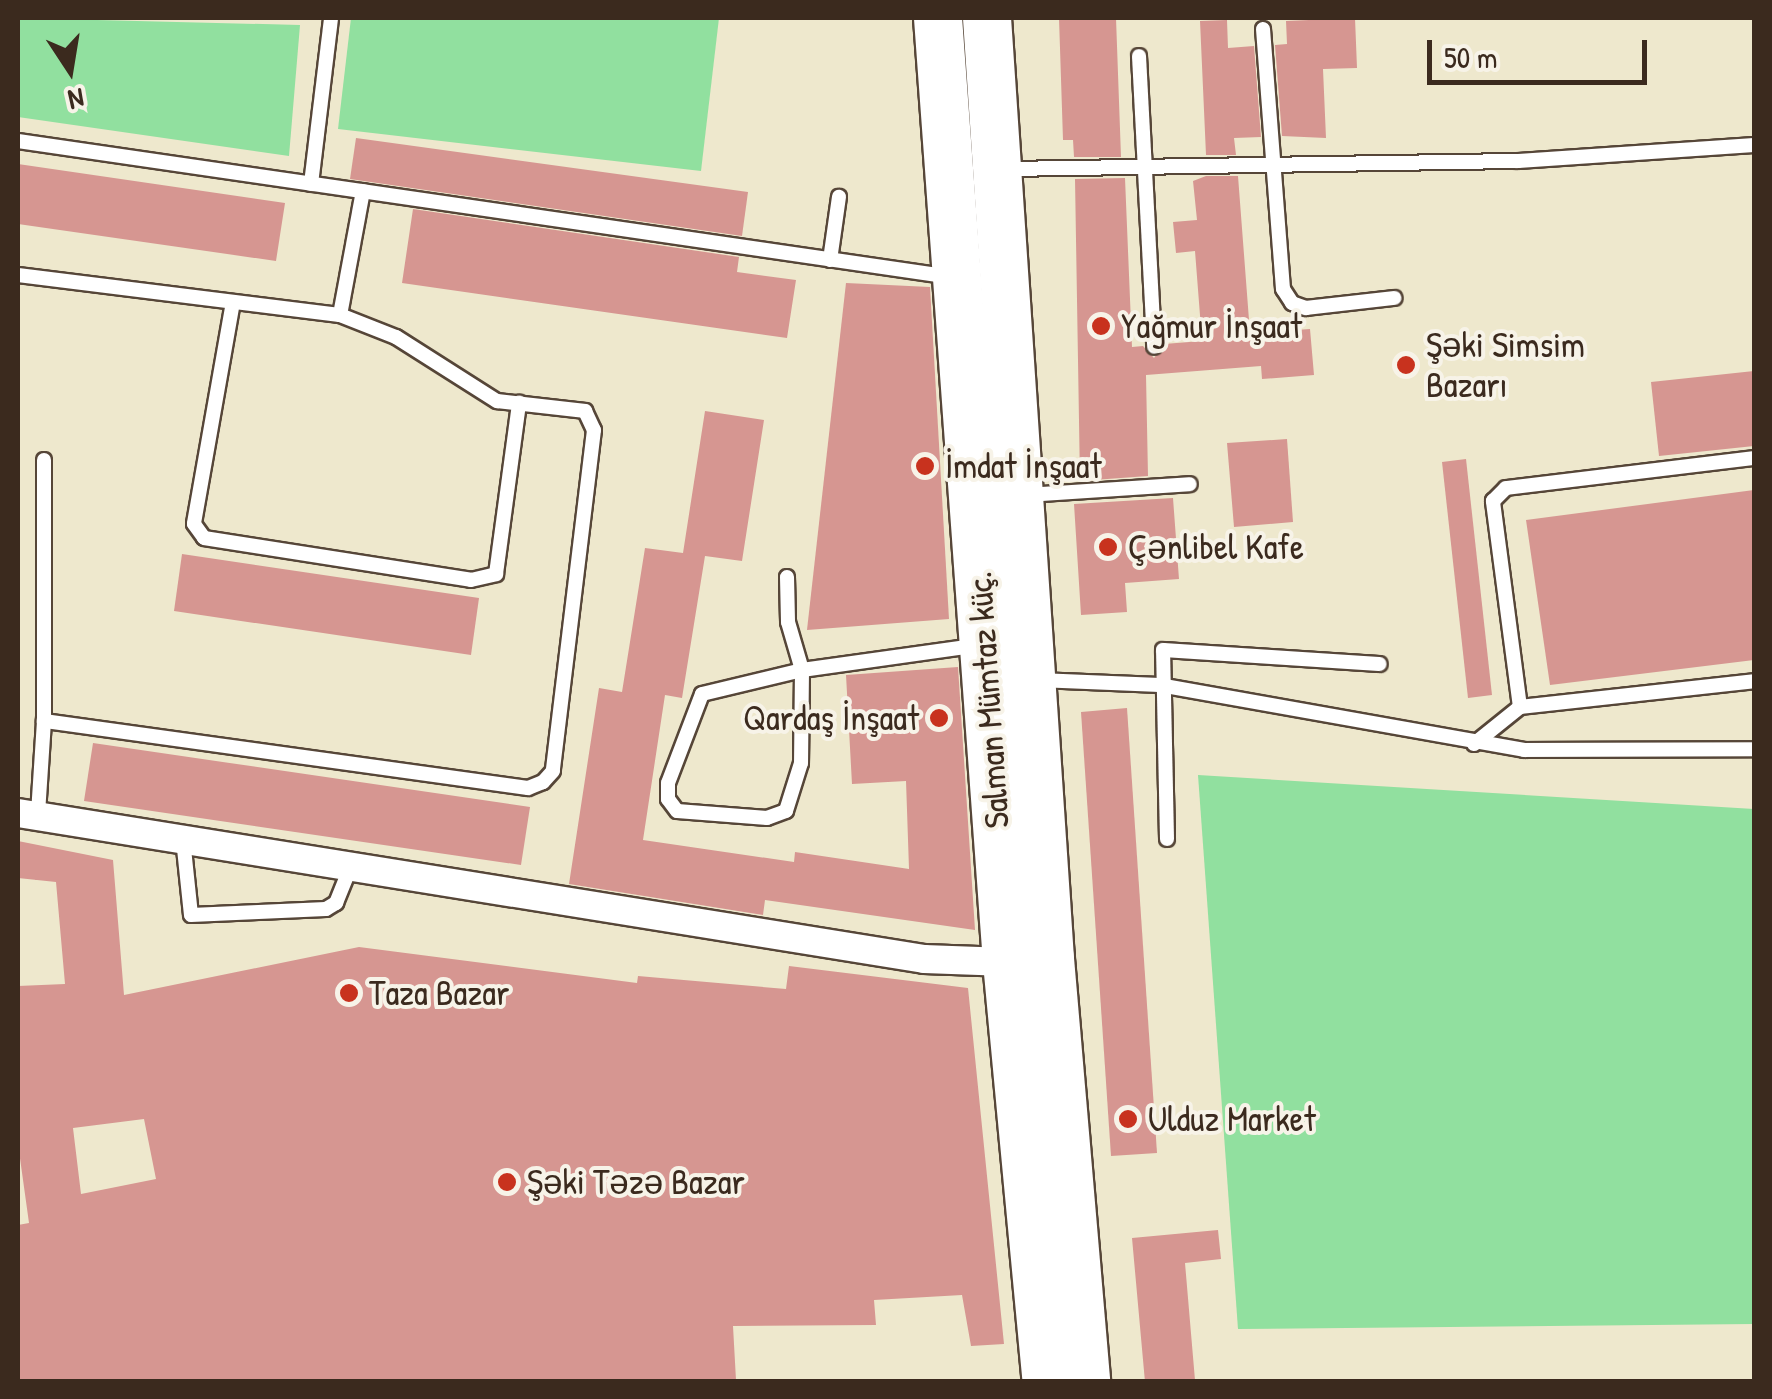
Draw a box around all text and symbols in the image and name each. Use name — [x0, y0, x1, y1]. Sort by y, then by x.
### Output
north arrow — [20, 20, 120, 120]
scale bar — [1432, 20, 1652, 82]
text: 50 m — [1444, 37, 1497, 77]
text: N — [65, 79, 87, 119]
place label: Yağmur İnşaat — [1121, 305, 1302, 347]
marker: Yağmur İnşaat — [1090, 315, 1112, 337]
place label: Şəki Simsim Bazarı — [1426, 324, 1585, 406]
marker: Şəki Simsim Bazarı — [1395, 354, 1417, 376]
place label: İmdat İnşaat — [945, 445, 1101, 487]
marker: İmdat İnşaat — [914, 455, 936, 477]
place label: Çənlibel Kafe — [1128, 526, 1304, 568]
marker: Çənlibel Kafe — [1097, 536, 1119, 558]
street label: Salman Mümtaz küç. — [958, 570, 1018, 830]
place label: Qardaş İnşaat — [743, 697, 919, 739]
marker: Qardaş İnşaat — [928, 707, 950, 729]
place label: Taza Bazar — [369, 972, 509, 1014]
marker: Taza Bazar — [338, 982, 360, 1004]
place label: Ulduz Market — [1148, 1098, 1316, 1140]
marker: Ulduz Market — [1117, 1108, 1139, 1130]
place label: Şəki Təzə Bazar — [527, 1161, 745, 1203]
marker: Şəki Təzə Bazar — [496, 1171, 518, 1193]

